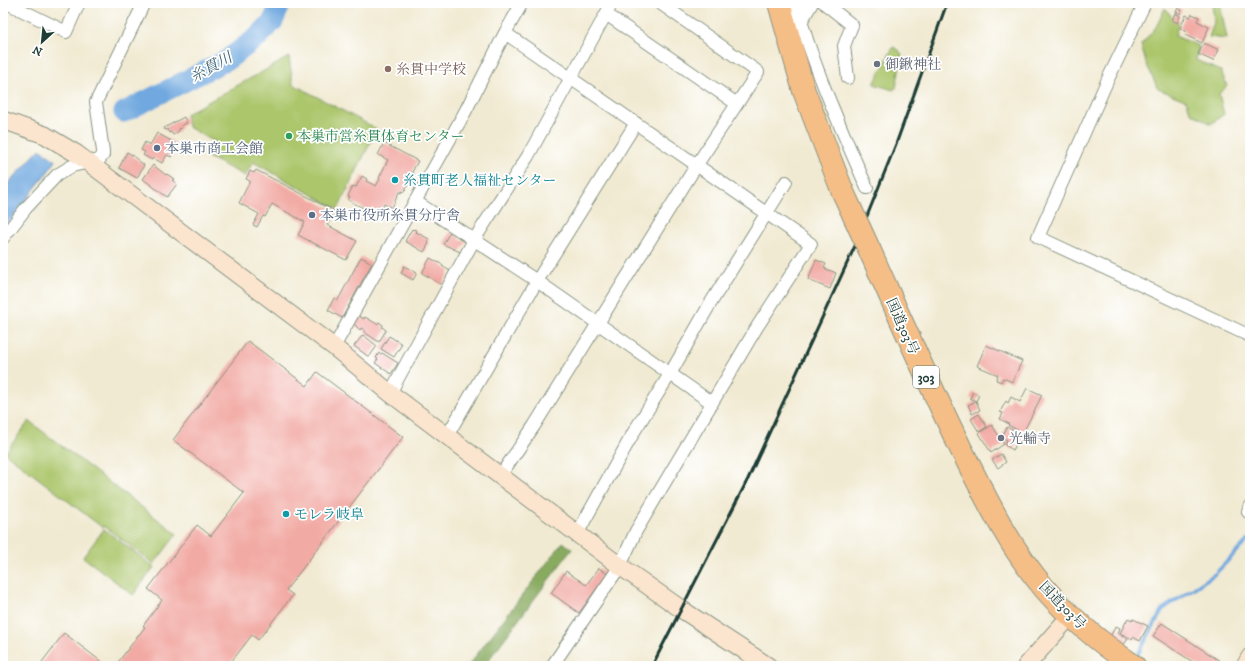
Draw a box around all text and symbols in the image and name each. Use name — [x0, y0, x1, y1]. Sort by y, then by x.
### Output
north arrow — [22, 22, 62, 62]
text: N — [31, 42, 45, 58]
water label: 糸貫川 — [187, 47, 237, 87]
place label: 御鍬神社 — [885, 56, 941, 74]
marker: 御鍬神社 — [872, 59, 882, 69]
place label: 糸貫中学校 — [396, 61, 466, 79]
marker: 糸貫中学校 — [383, 64, 393, 74]
place label: 本巣市営糸貫体育センター — [297, 128, 464, 146]
marker: 本巣市営糸貫体育センター — [284, 131, 294, 141]
place label: 本巣市商工会館 — [165, 140, 263, 158]
marker: 本巣市商工会館 — [152, 143, 162, 153]
place label: 糸貫町老人福祉センター — [403, 172, 556, 190]
marker: 糸貫町老人福祉センター — [390, 175, 400, 185]
place label: 本巣市役所糸貫分庁舎 — [320, 207, 460, 225]
marker: 本巣市役所糸貫分庁舎 — [307, 210, 317, 220]
street label: 国道303号 — [882, 295, 923, 357]
road number: 303 — [913, 366, 939, 388]
place label: 光輪寺 — [1009, 430, 1051, 448]
marker: 光輪寺 — [996, 433, 1006, 443]
place label: モレラ岐阜 — [294, 506, 364, 524]
marker: モレラ岐阜 — [281, 509, 291, 519]
street label: 国道303号 — [1035, 578, 1090, 634]

